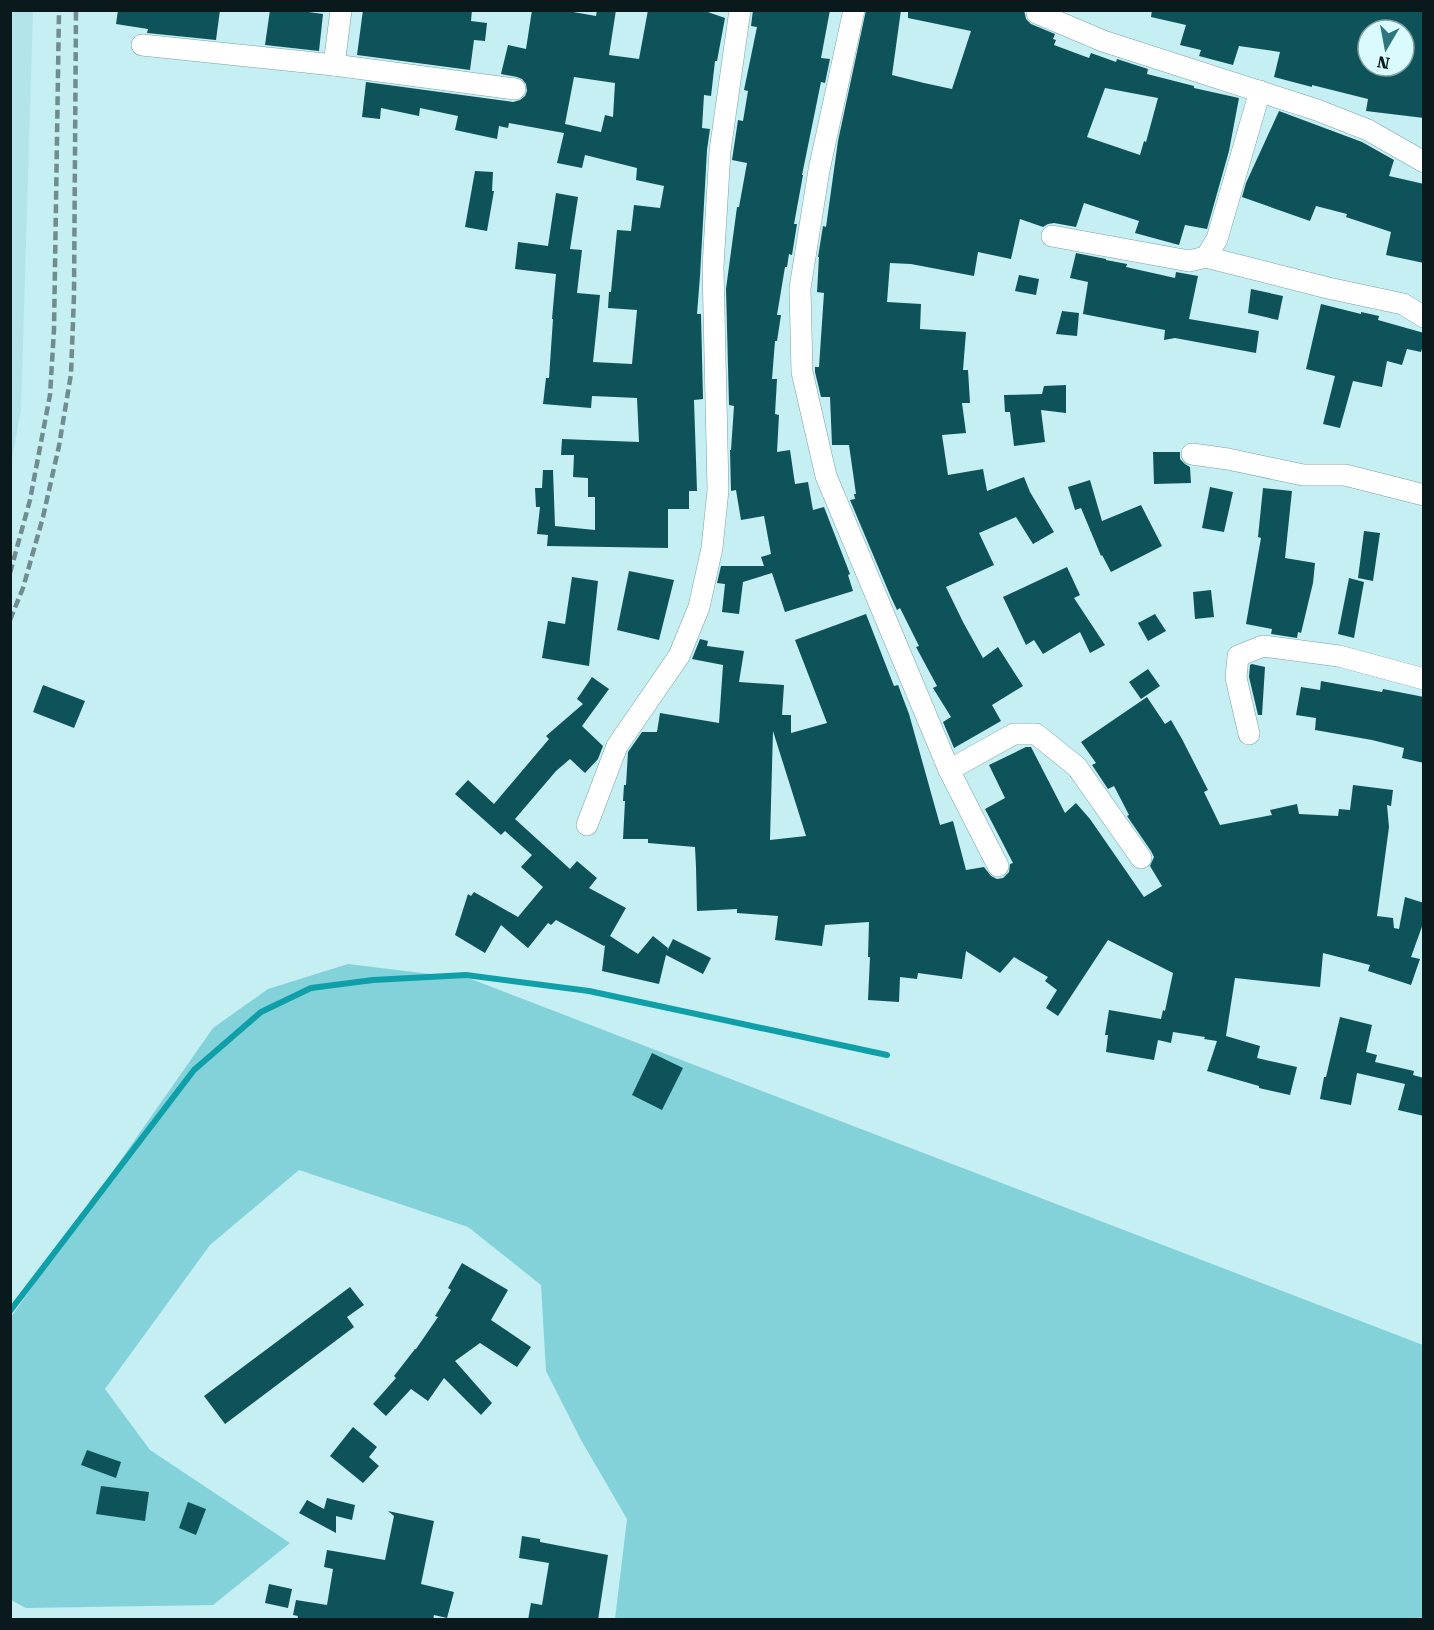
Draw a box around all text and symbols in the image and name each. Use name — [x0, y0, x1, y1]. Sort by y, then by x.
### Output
north arrow — [1356, 18, 1416, 78]
text: N — [1376, 52, 1391, 73]

